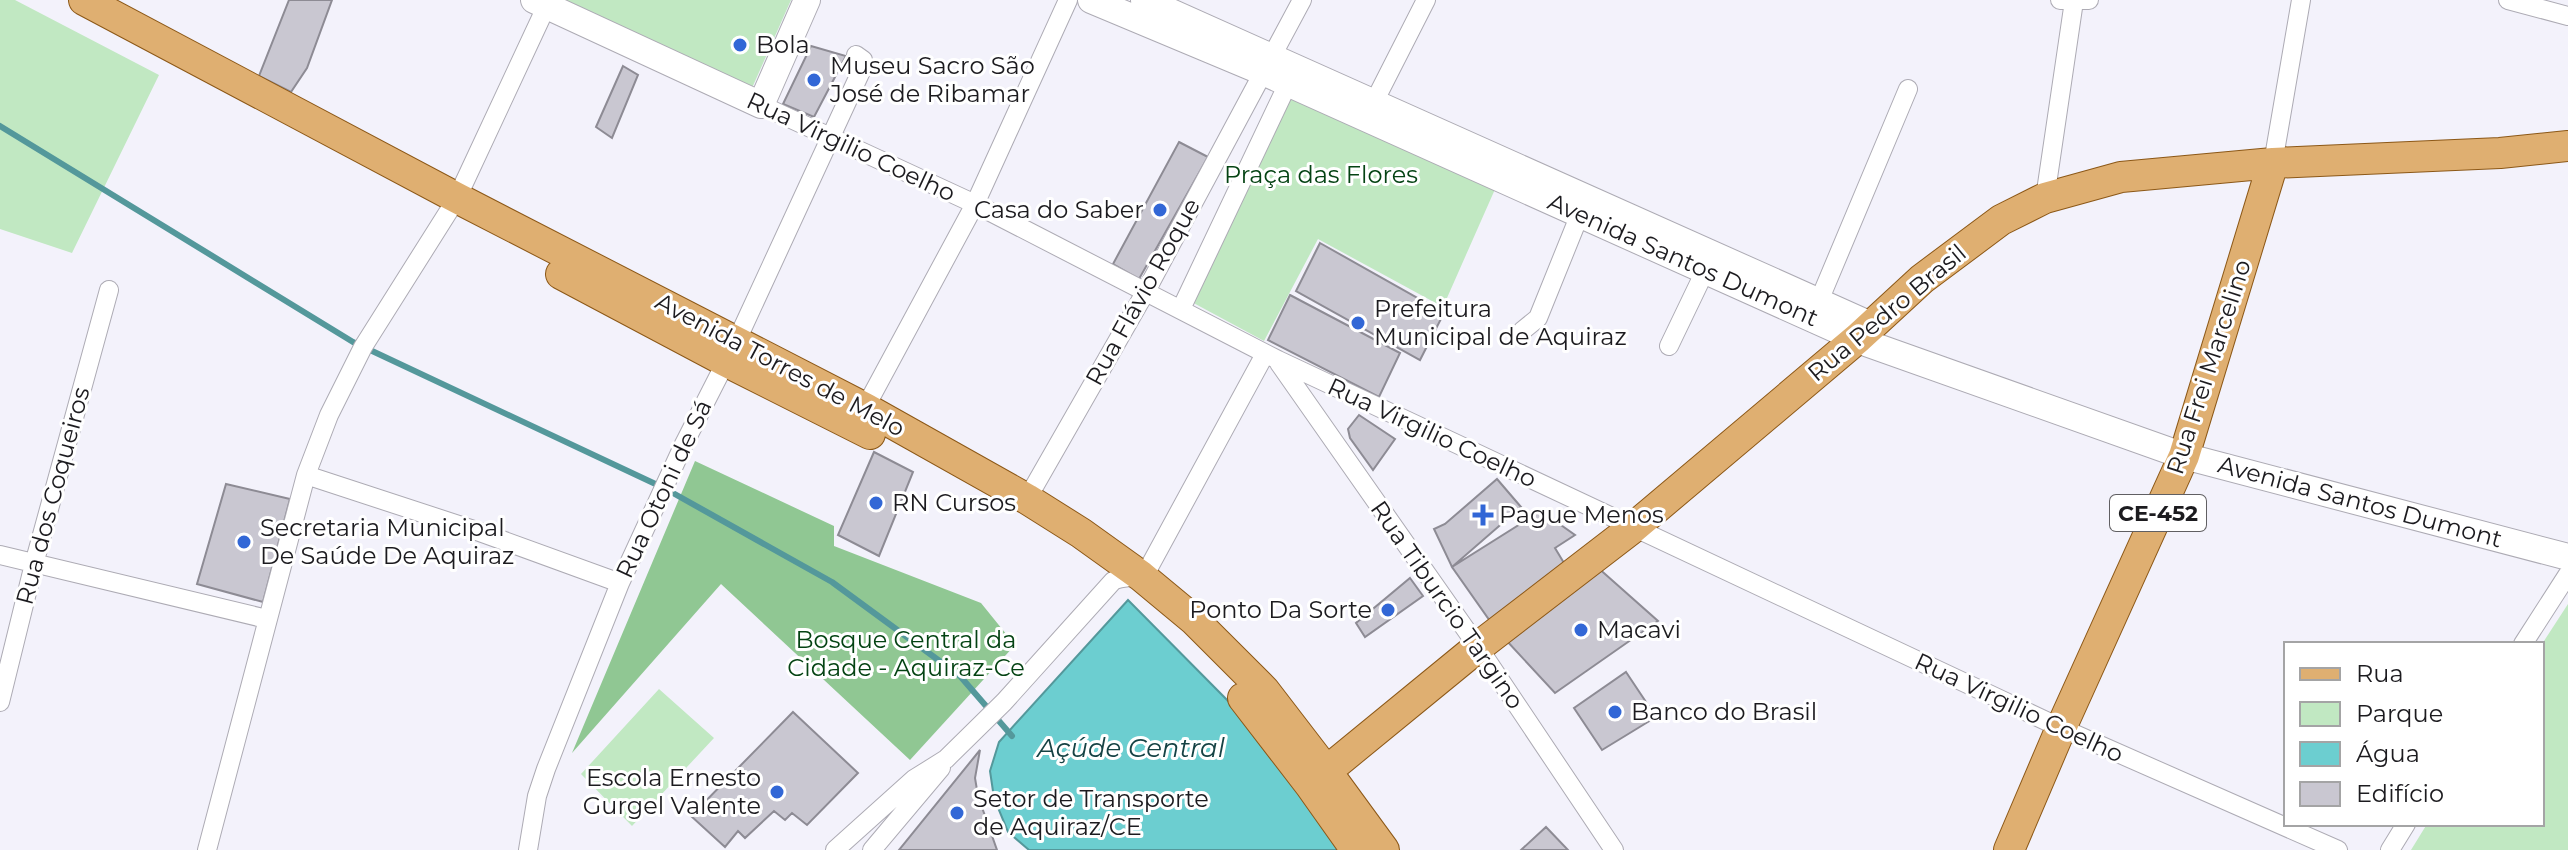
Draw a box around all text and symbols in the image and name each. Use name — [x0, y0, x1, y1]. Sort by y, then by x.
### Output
place label: Bola — [756, 30, 810, 59]
marker: Bola — [731, 36, 749, 54]
place label: Museu Sacro São José de Ribamar — [829, 51, 1035, 108]
marker: Museu Sacro São José de Ribamar — [805, 71, 823, 89]
street label: Rua Virgilio Coelho — [742, 85, 960, 208]
park label: Praça das Flores — [1224, 160, 1418, 189]
street label: Avenida Santos Dumont — [1543, 187, 1823, 332]
street label: Rua Flávio Roque — [1079, 193, 1206, 390]
place label: Casa do Saber — [974, 195, 1144, 224]
marker: Casa do Saber — [1151, 201, 1169, 219]
street label: Rua Pedro Brasil — [1802, 238, 1972, 387]
street label: Rua Frei Marcelino — [2160, 256, 2257, 478]
street label: Avenida Torres de Melo — [651, 287, 910, 443]
place label: Prefeitura Municipal de Aquiraz — [1374, 294, 1627, 351]
marker: Prefeitura Municipal de Aquiraz — [1349, 314, 1367, 332]
street label: Rua Virgilio Coelho — [1323, 371, 1541, 494]
street label: Rua dos Coqueiros — [9, 384, 96, 608]
street label: Rua Otoni de Sá — [610, 395, 718, 583]
street label: Avenida Santos Dumont — [2215, 450, 2506, 554]
place label: RN Cursos — [892, 488, 1016, 517]
marker: RN Cursos — [867, 494, 885, 512]
street label: Rua Tiburcio Targino — [1364, 495, 1530, 714]
road number: CE-452 — [2110, 495, 2206, 531]
place label: Pague Menos — [1499, 500, 1664, 529]
marker: Pague Menos — [1474, 506, 1492, 524]
place label: Secretaria Municipal De Saúde De Aquiraz — [260, 513, 514, 570]
marker: Secretaria Municipal De Saúde De Aquiraz — [235, 533, 253, 551]
place label: Ponto Da Sorte — [1189, 595, 1372, 624]
marker: Ponto Da Sorte — [1379, 601, 1397, 619]
place label: Macavi — [1597, 615, 1681, 644]
marker: Macavi — [1572, 621, 1590, 639]
park label: Bosque Central da Cidade - Aquiraz-Ce — [787, 625, 1025, 682]
legend — [2284, 642, 2544, 826]
street label: Rua Virgilio Coelho — [1910, 646, 2128, 769]
text: Rua — [2356, 659, 2404, 688]
place label: Banco do Brasil — [1631, 697, 1817, 726]
text: Parque — [2356, 699, 2443, 728]
marker: Banco do Brasil — [1606, 703, 1624, 721]
water label: Açúde Central — [1035, 732, 1225, 764]
text: Água — [2356, 739, 2420, 768]
place label: Escola Ernesto Gurgel Valente — [583, 763, 761, 820]
text: Edifício — [2356, 779, 2444, 808]
marker: Escola Ernesto Gurgel Valente — [768, 783, 786, 801]
place label: Setor de Transporte de Aquiraz/CE — [973, 784, 1209, 841]
marker: Setor de Transporte de Aquiraz/CE — [948, 804, 966, 822]

